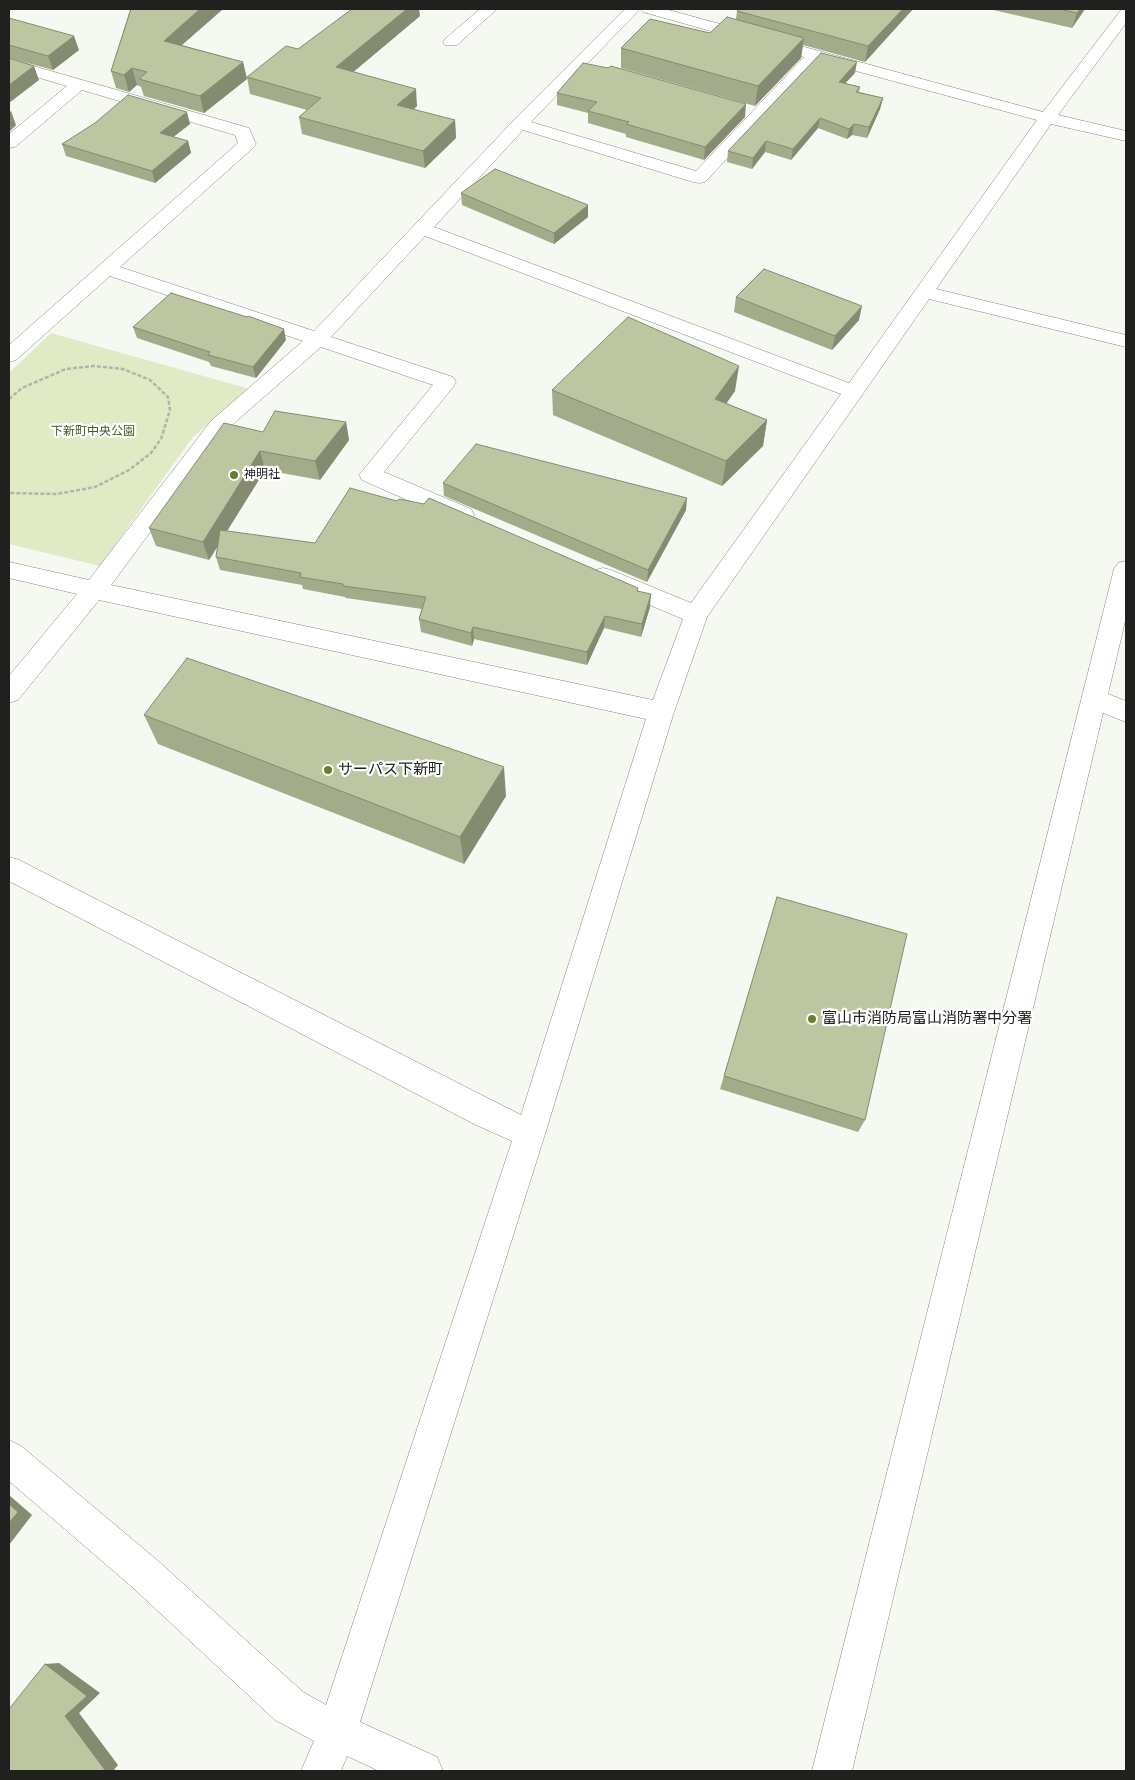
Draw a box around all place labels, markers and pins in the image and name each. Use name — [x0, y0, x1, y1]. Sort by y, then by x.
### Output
place label: 神明社 — [244, 468, 280, 482]
marker: 神明社 — [228, 469, 240, 481]
place label: サーパス下新町 — [338, 761, 443, 779]
marker: サーパス下新町 — [322, 764, 334, 776]
place label: 富山市消防局富山消防署中分署 — [822, 1010, 1032, 1028]
marker: 富山市消防局富山消防署中分署 — [806, 1013, 818, 1025]

